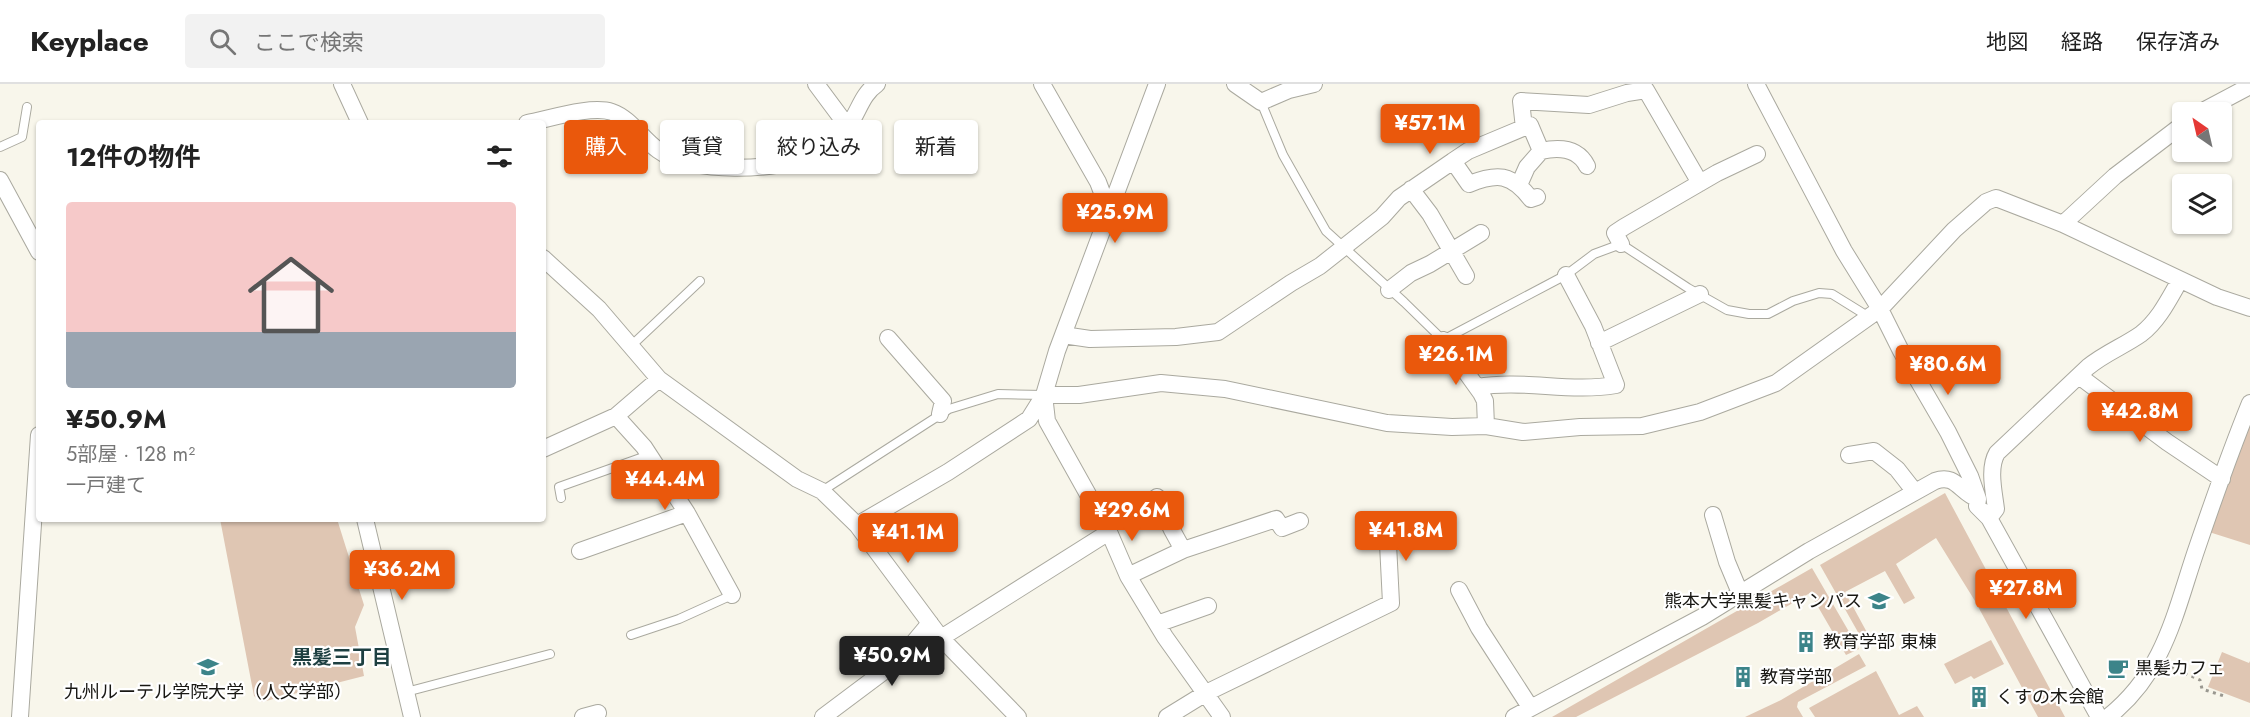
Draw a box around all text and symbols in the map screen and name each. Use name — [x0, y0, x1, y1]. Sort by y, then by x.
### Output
search box — [185, 14, 605, 68]
text: Keyplace — [30, 21, 149, 62]
icon: search — [206, 25, 239, 58]
text: ここで検索 — [254, 26, 364, 58]
text: 地図 — [1986, 27, 2028, 57]
text: 経路 — [2061, 27, 2103, 57]
text: 保存済み — [2136, 27, 2220, 57]
north arrow — [2172, 102, 2232, 162]
map controls — [2172, 102, 2232, 234]
pin: ¥57.1M — [1381, 104, 1479, 155]
text: ¥57.1M — [1395, 109, 1465, 138]
chip: 購入 — [564, 120, 648, 174]
chip: 賃貸 — [660, 120, 744, 174]
chip: 絞り込み — [756, 120, 882, 174]
chip: 新着 — [894, 120, 978, 174]
text: 12件の物件 — [66, 138, 200, 176]
icon: filters — [483, 140, 516, 173]
button: layers — [2172, 174, 2232, 234]
pin: ¥25.9M — [1066, 193, 1164, 244]
text: ¥25.9M — [1076, 198, 1154, 227]
icon: home — [237, 241, 345, 349]
pin: ¥26.1M — [1407, 335, 1505, 386]
text: ¥26.1M — [1419, 340, 1493, 369]
pin: ¥80.6M — [1899, 345, 1997, 396]
text: ¥80.6M — [1910, 350, 1986, 379]
pin: ¥42.8M — [2091, 392, 2189, 443]
text: ¥42.8M — [2101, 397, 2179, 426]
text: ¥50.9M — [66, 400, 166, 438]
text: 5部屋 · 128 m² — [66, 440, 195, 469]
pin: ¥44.4M — [616, 460, 714, 511]
text: ¥44.4M — [625, 465, 705, 494]
text: 一戸建て — [66, 471, 146, 500]
pin: ¥29.6M — [1083, 491, 1181, 542]
text: ¥29.6M — [1094, 496, 1170, 525]
pin: ¥41.8M — [1357, 511, 1455, 562]
pin: ¥41.1M — [859, 513, 957, 564]
text: ¥41.8M — [1369, 516, 1443, 545]
text: ¥41.1M — [872, 518, 944, 547]
pin: ¥36.2M — [353, 550, 451, 601]
text: ¥36.2M — [364, 555, 440, 584]
pin: ¥27.8M — [1977, 569, 2075, 620]
text: ¥27.8M — [1989, 574, 2063, 603]
place label: 熊本大学黒髪キャンパス — [1664, 588, 1862, 614]
school or university icon: 熊本大学黒髪キャンパス — [1867, 589, 1891, 613]
place label: 教育学部 東棟 — [1823, 629, 1936, 655]
building icon: 教育学部 東棟 — [1794, 630, 1818, 654]
pin: ¥50.9M — [843, 636, 941, 687]
text: ¥50.9M — [853, 641, 931, 670]
district label: 黒髪三丁目 — [292, 643, 392, 672]
school or university icon: 九州ルーテル学院大学（人文学部） — [196, 655, 220, 679]
place label: 黒髪カフェ — [2135, 655, 2225, 681]
cafe icon: 黒髪カフェ — [2106, 656, 2130, 680]
place label: 教育学部 — [1760, 664, 1832, 690]
building icon: 教育学部 — [1731, 665, 1755, 689]
place label: 九州ルーテル学院大学（人文学部） — [64, 679, 352, 705]
place label: くすの木会館 — [1996, 684, 2104, 710]
building icon: くすの木会館 — [1967, 685, 1991, 709]

